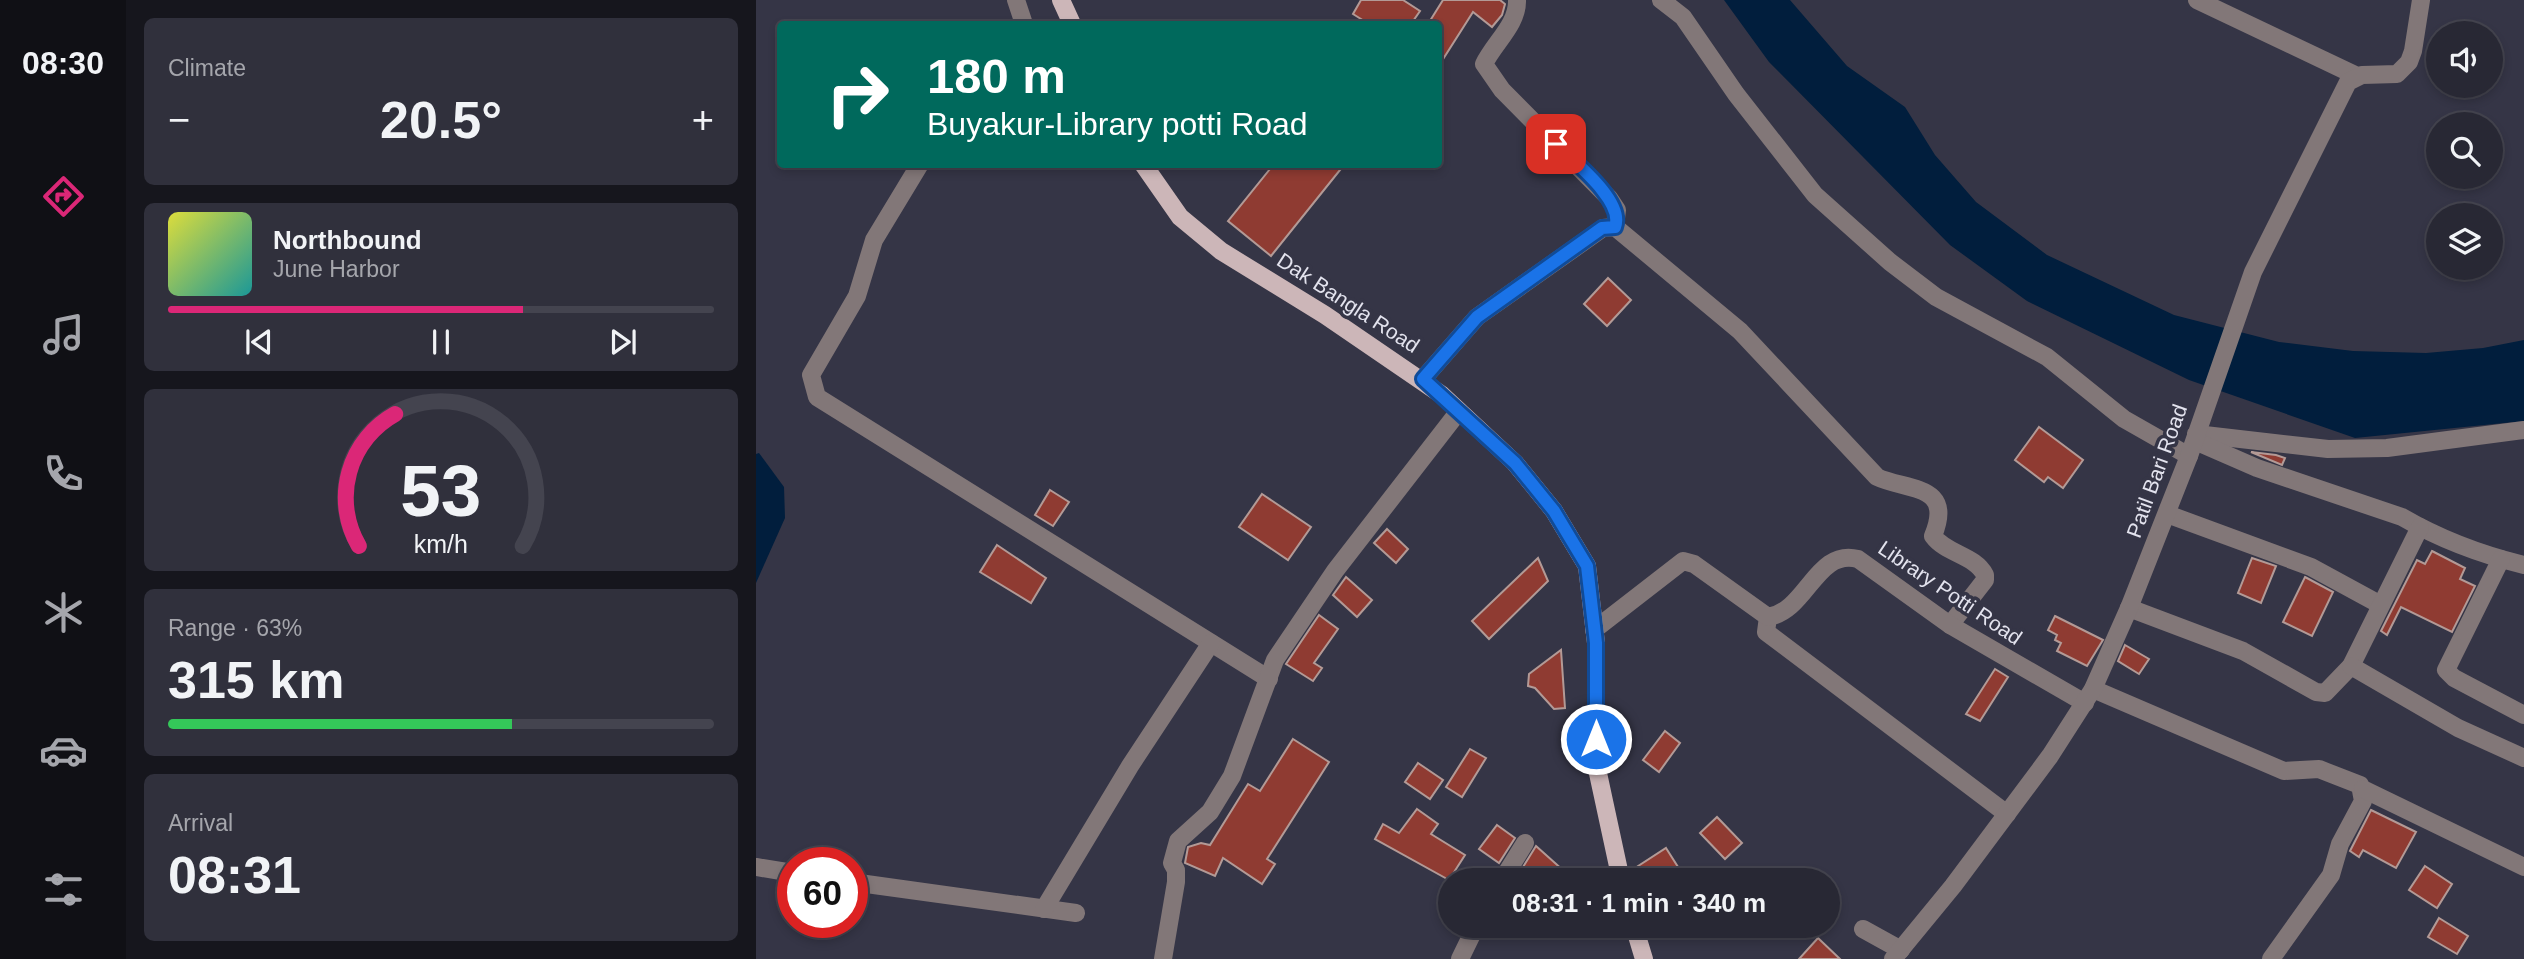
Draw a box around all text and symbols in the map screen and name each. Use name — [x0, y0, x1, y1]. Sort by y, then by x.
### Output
map controls — [2426, 21, 2503, 280]
button: sound — [2426, 21, 2503, 98]
text: 08:30 — [22, 45, 104, 81]
icon: right — [812, 49, 903, 140]
text: 180 m — [927, 49, 1066, 103]
text: Climate — [168, 55, 246, 81]
text: 20.5° — [380, 91, 502, 149]
text: − — [168, 99, 190, 141]
text: + — [692, 99, 714, 141]
text: Buyakur-Library potti Road — [927, 106, 1308, 142]
button: search — [2426, 112, 2503, 189]
pin — [1526, 114, 1586, 174]
icon: arrive — [1537, 125, 1575, 163]
icon: directions — [39, 172, 88, 221]
button: layers — [2426, 203, 2503, 280]
text: Northbound — [273, 225, 422, 255]
street label: Dak Bangla Road — [1273, 248, 1424, 357]
text: June Harbor — [273, 256, 400, 282]
icon: music — [39, 310, 88, 359]
icon: previous — [240, 323, 278, 361]
icon: pause — [422, 323, 460, 361]
icon: next — [604, 323, 642, 361]
street label: Patil Bari Road — [2122, 401, 2191, 541]
icon: phone — [39, 449, 88, 498]
text: 53 — [401, 450, 481, 531]
text: km/h — [414, 529, 468, 557]
street label: Library Potti Road — [1874, 536, 2026, 649]
icon: climate — [39, 588, 88, 637]
text: Range · 63% — [168, 615, 302, 641]
text: 315 km — [168, 651, 344, 709]
position arrow — [1559, 702, 1633, 776]
icon: car — [39, 726, 88, 775]
text: Arrival — [168, 810, 233, 836]
text: 08:31 — [168, 846, 301, 904]
speed limit sign: 60 — [777, 847, 868, 938]
icon: filters — [39, 865, 88, 914]
text: 08:31 · 1 min · 340 m — [1512, 888, 1766, 918]

